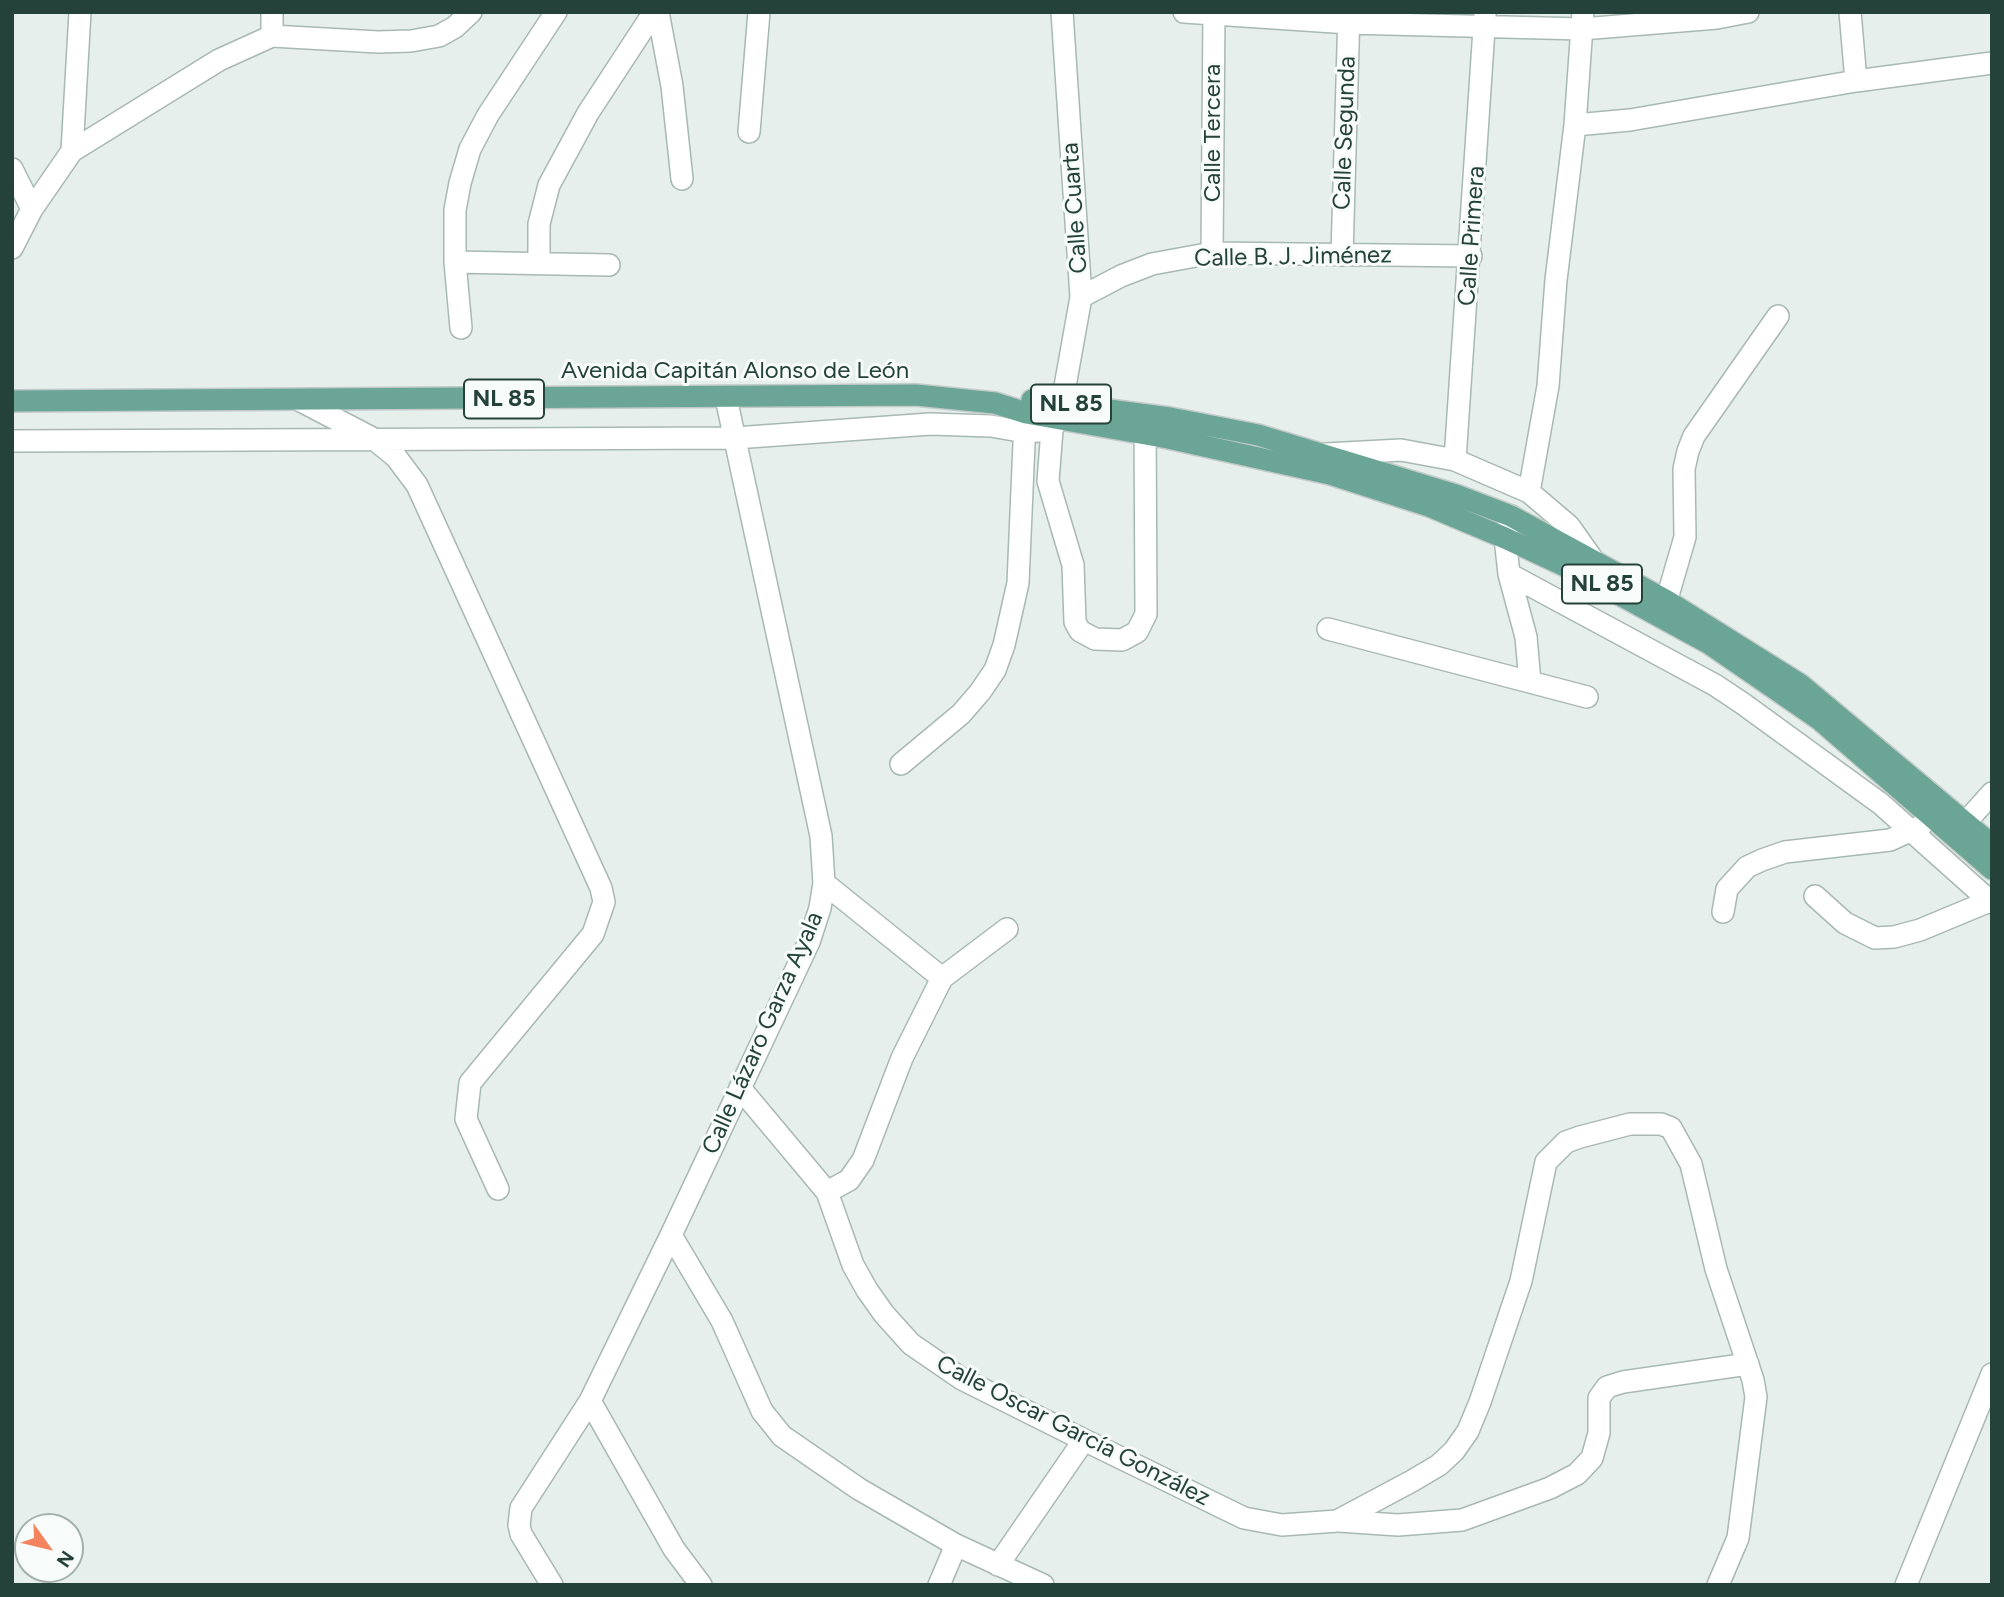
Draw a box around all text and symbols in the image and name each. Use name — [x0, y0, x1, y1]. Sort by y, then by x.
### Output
street label: Calle Segunda — [1328, 55, 1362, 211]
street label: Calle Tercera — [1199, 64, 1227, 202]
street label: Calle Cuarta — [1056, 141, 1094, 275]
street label: Calle Primera — [1453, 165, 1491, 307]
street label: Calle B. J. Jiménez — [1194, 241, 1392, 273]
street label: Avenida Capitán Alonso de León — [561, 357, 909, 385]
road number: NL 85 — [464, 380, 544, 418]
road number: NL 85 — [1031, 384, 1111, 424]
road number: NL 85 — [1562, 564, 1642, 604]
street label: Calle Lázaro Garza Ayala — [696, 907, 830, 1159]
street label: Calle Oscar García González — [931, 1349, 1215, 1513]
north arrow — [14, 1513, 84, 1583]
text: N — [52, 1546, 79, 1571]

